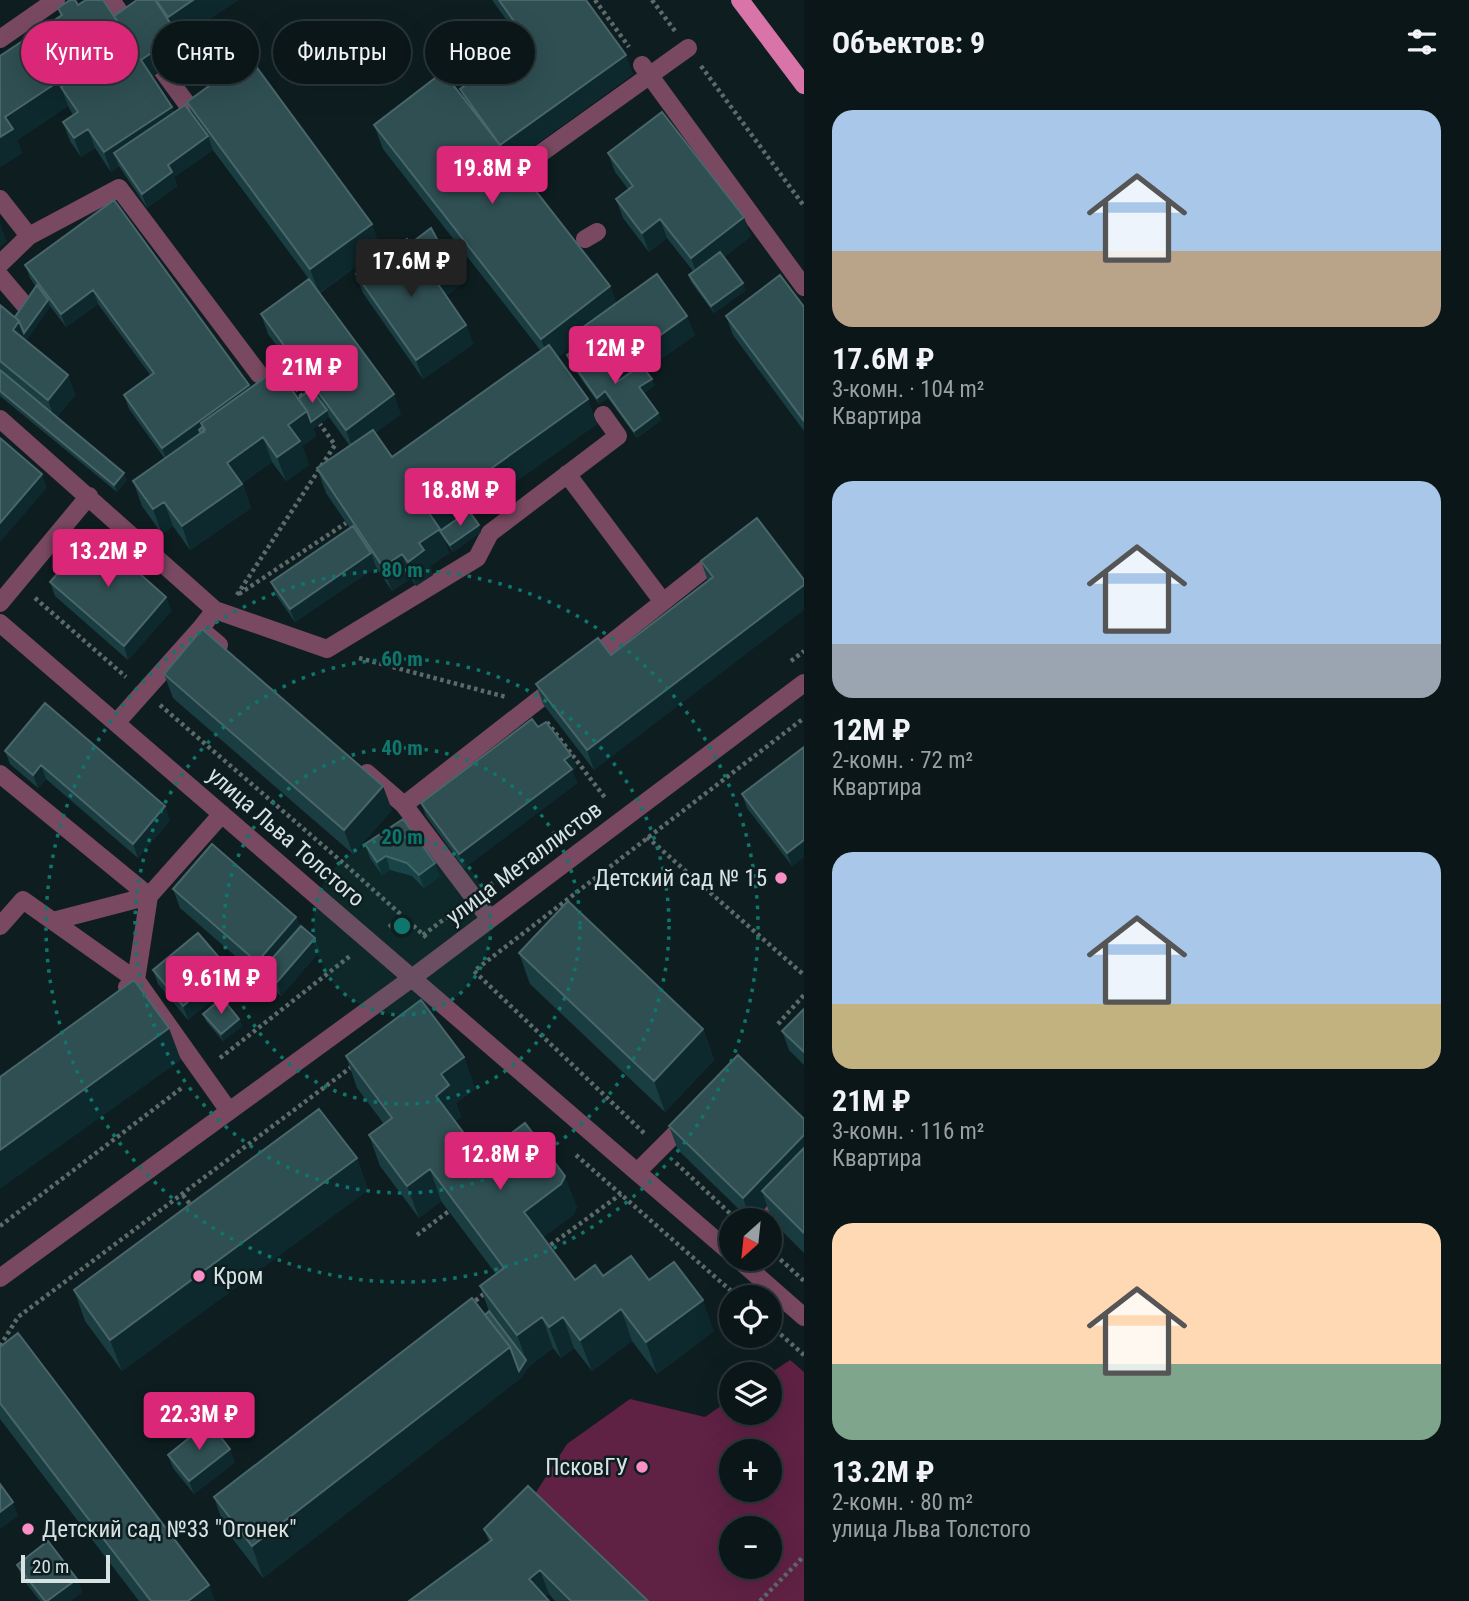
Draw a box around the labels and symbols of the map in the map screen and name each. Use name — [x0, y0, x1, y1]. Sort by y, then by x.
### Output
pin: 19.8M ₽ — [427, 146, 557, 206]
pin: 17.6M ₽ — [346, 240, 476, 299]
pin: 12M ₽ — [566, 326, 664, 386]
pin: 21M ₽ — [263, 346, 361, 405]
pin: 18.8M ₽ — [395, 468, 525, 528]
pin: 13.2M ₽ — [43, 530, 173, 589]
text: 80 m — [381, 558, 423, 582]
text: 60 m — [381, 647, 423, 671]
text: 40 m — [381, 736, 423, 760]
street label: улица Льва Толстого — [202, 762, 370, 912]
street label: улица Металлистов — [441, 796, 607, 930]
text: 20 m — [381, 825, 423, 849]
place label: Детский сад № 15 — [594, 865, 767, 892]
marker: Детский сад № 15 — [773, 870, 789, 886]
centre of rings — [390, 914, 414, 938]
pin: 9.61M ₽ — [156, 956, 286, 1016]
pin: 12.8M ₽ — [435, 1132, 565, 1192]
north arrow — [719, 1208, 782, 1270]
place label: Кром — [213, 1263, 263, 1290]
marker: Кром — [191, 1268, 207, 1284]
pin: 22.3M ₽ — [134, 1392, 264, 1452]
place label: ПсковГУ — [545, 1454, 628, 1481]
marker: ПсковГУ — [634, 1459, 650, 1475]
place label: Детский сад №33 "Огонек" — [42, 1516, 297, 1543]
marker: Детский сад №33 "Огонек" — [20, 1521, 36, 1537]
scale bar — [21, 1552, 110, 1584]

